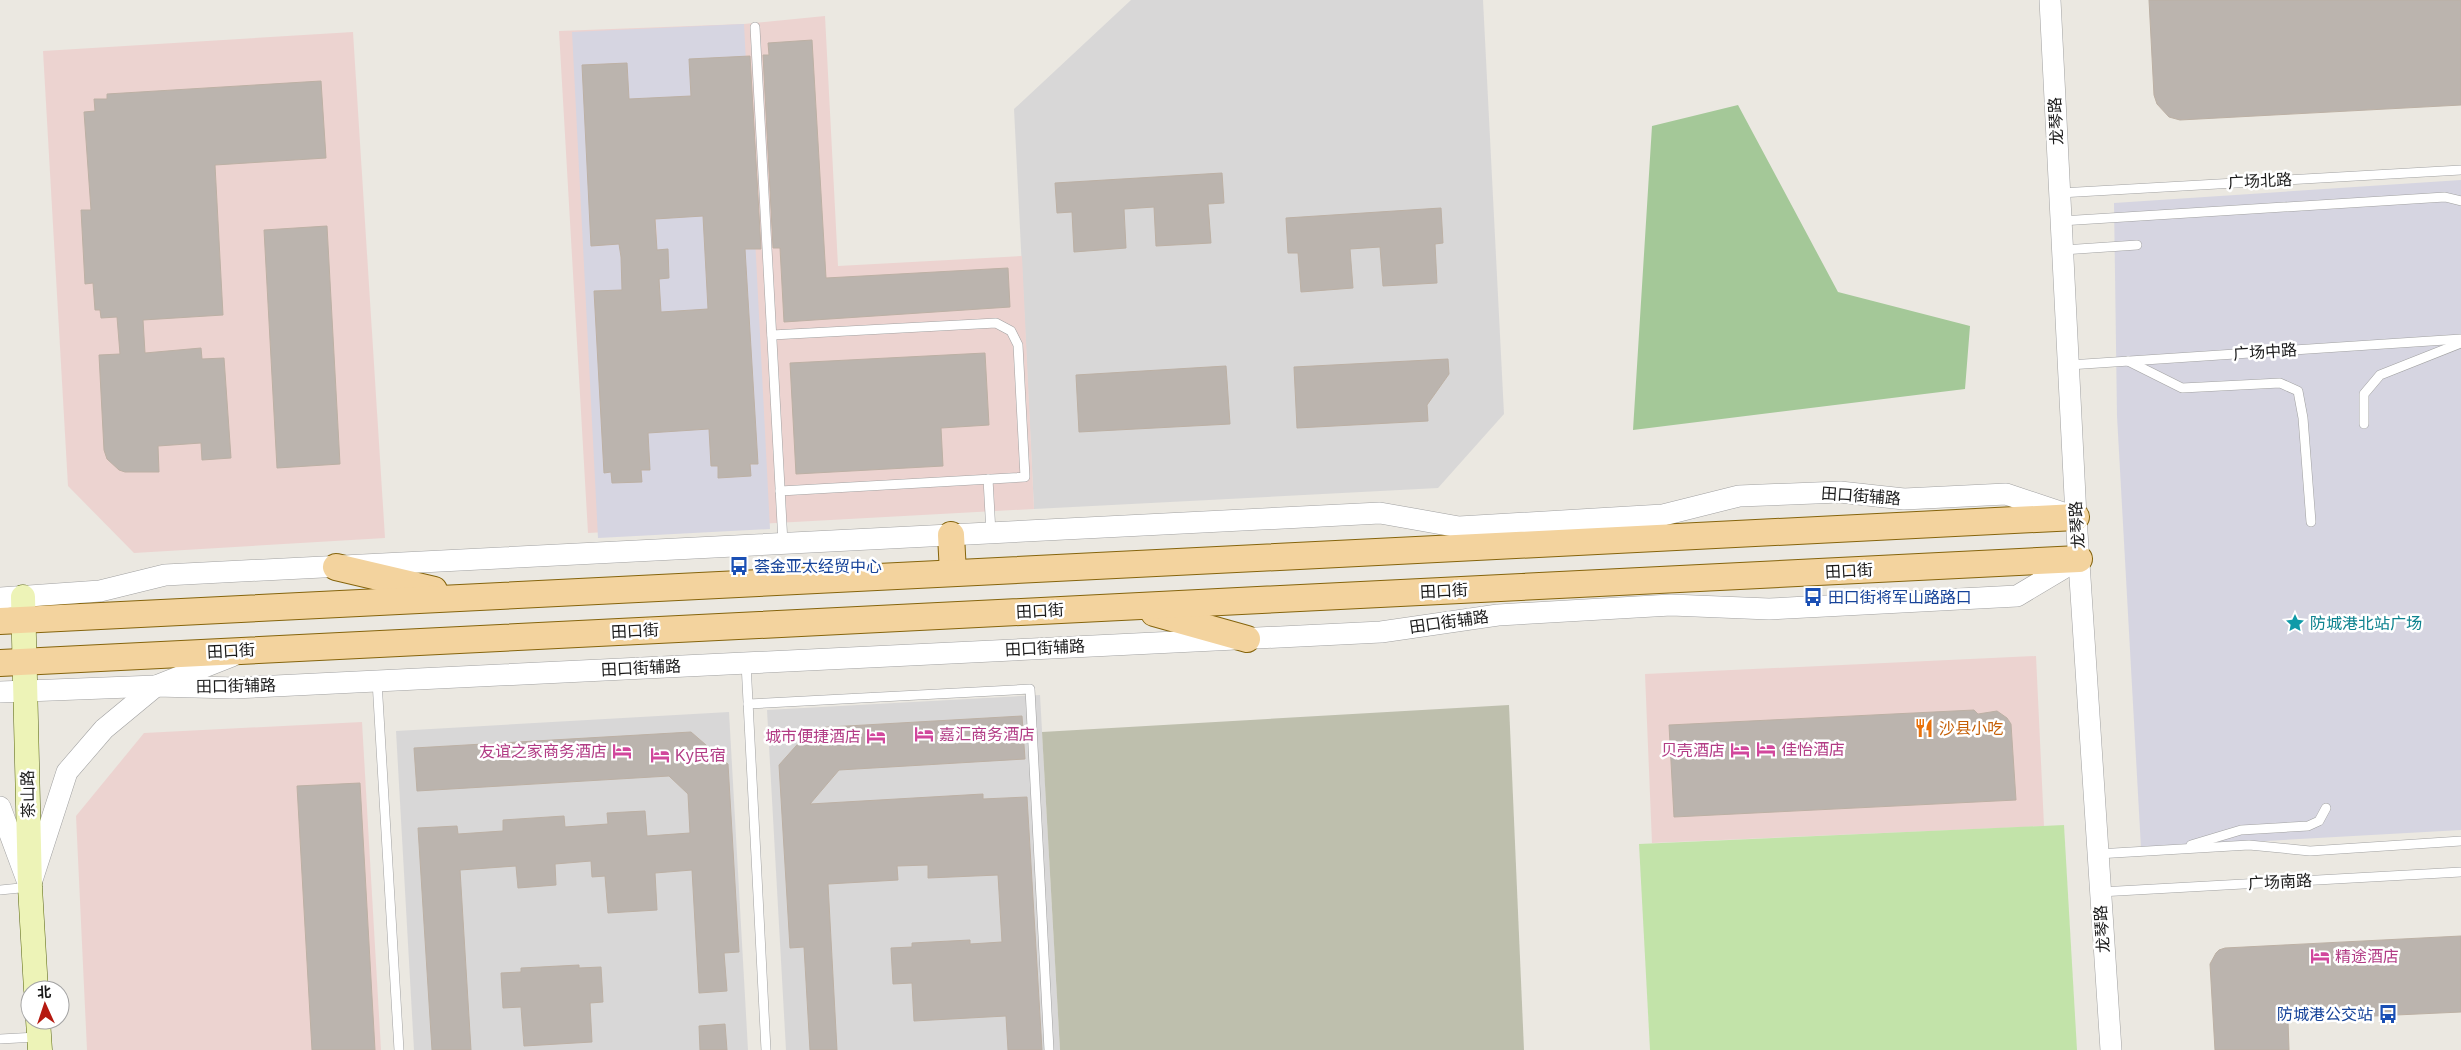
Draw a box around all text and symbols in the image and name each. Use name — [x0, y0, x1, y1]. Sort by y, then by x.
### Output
street label: 龙琴路 — [2046, 97, 2066, 145]
street label: 广场北路 — [2228, 171, 2292, 191]
street label: 广场中路 — [2232, 341, 2298, 363]
street label: 田口街辅路 — [1820, 485, 1902, 507]
street label: 龙琴路 — [2067, 500, 2087, 550]
bus stop icon: 荟金亚太经贸中心 — [728, 555, 750, 577]
place label: 荟金亚太经贸中心 — [754, 558, 882, 575]
street label: 田口街 — [1825, 561, 1873, 581]
street label: 田口街 — [1420, 581, 1468, 601]
bus stop icon: 田口街将军山路路口 — [1802, 586, 1824, 608]
place label: 田口街将军山路路口 — [1828, 589, 1972, 606]
street label: 田口街 — [1016, 601, 1064, 621]
street label: 田口街辅路 — [1408, 608, 1490, 636]
place icon: 防城港北站广场 — [2284, 612, 2306, 634]
place label: 防城港北站广场 — [2310, 615, 2422, 632]
street label: 田口街 — [611, 621, 659, 641]
street label: 田口街辅路 — [1005, 637, 1085, 659]
street label: 田口街 — [207, 641, 255, 661]
street label: 田口街辅路 — [601, 657, 681, 679]
street label: 田口街辅路 — [196, 677, 276, 695]
restaurant icon: 沙县小吃 — [1913, 717, 1935, 739]
place label: 沙县小吃 — [1939, 720, 2003, 737]
hotel icon: 嘉汇商务酒店 — [913, 723, 935, 745]
hotel icon: 城市便捷酒店 — [865, 725, 887, 747]
place label: 嘉汇商务酒店 — [939, 726, 1035, 743]
place label: 城市便捷酒店 — [765, 728, 861, 745]
hotel icon: 佳怡酒店 — [1755, 738, 1777, 760]
hotel icon: 贝壳酒店 — [1729, 739, 1751, 761]
hotel icon: 友谊之家商务酒店 — [611, 740, 633, 762]
place label: 佳怡酒店 — [1781, 741, 1845, 758]
place label: 贝壳酒店 — [1661, 742, 1725, 759]
place label: 友谊之家商务酒店 — [479, 743, 607, 760]
hotel icon: Ky民宿 — [649, 744, 671, 766]
place label: Ky民宿 — [675, 747, 726, 764]
street label: 茶山路 — [19, 770, 37, 818]
street label: 广场南路 — [2248, 872, 2312, 892]
street label: 龙琴路 — [2092, 904, 2112, 954]
hotel icon: 精途酒店 — [2309, 945, 2331, 967]
place label: 精途酒店 — [2335, 948, 2399, 965]
north arrow — [20, 980, 70, 1030]
text: 北 — [37, 984, 52, 1000]
bus stop icon: 防城港公交站 — [2377, 1003, 2399, 1025]
place label: 防城港公交站 — [2277, 1006, 2373, 1023]

